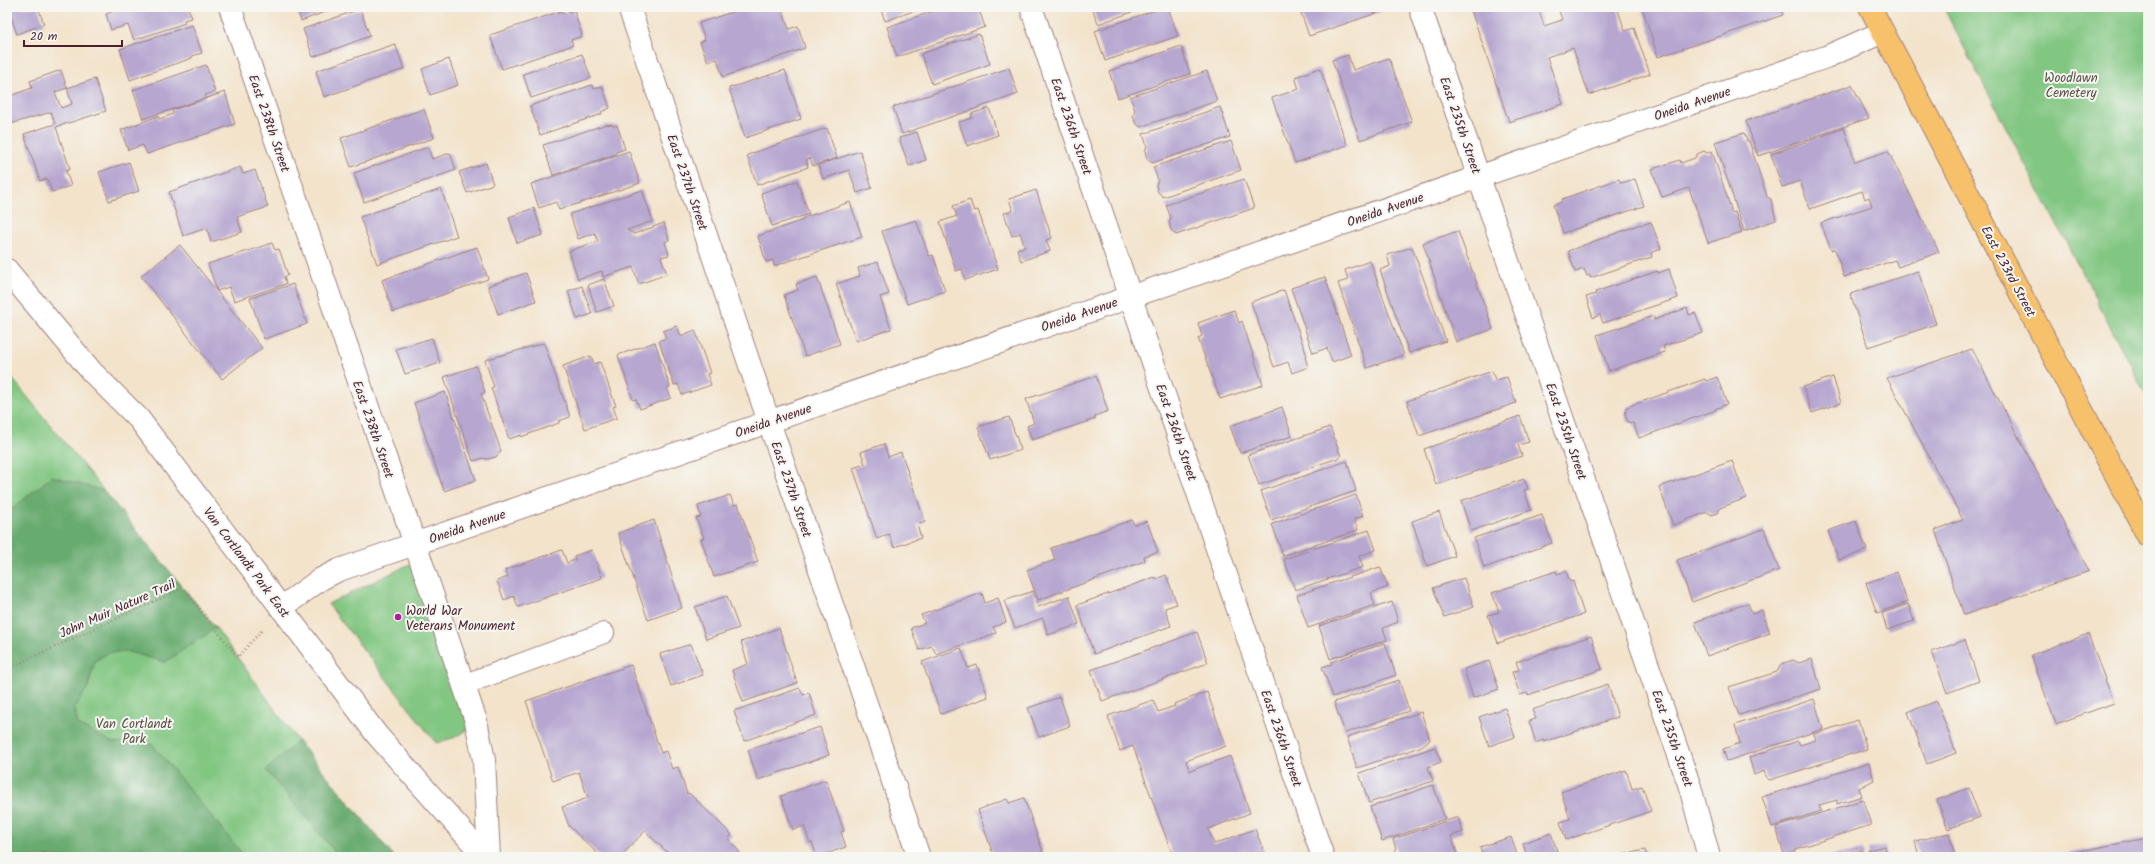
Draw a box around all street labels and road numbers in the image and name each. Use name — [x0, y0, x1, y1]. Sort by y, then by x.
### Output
street label: East 238th Street — [242, 72, 296, 176]
street label: East 235th Street — [1433, 74, 1486, 178]
street label: East 236th Street — [1044, 75, 1097, 179]
street label: Oneida Avenue — [1651, 81, 1734, 127]
street label: East 237th Street — [660, 131, 713, 234]
street label: Oneida Avenue — [1344, 187, 1427, 233]
street label: East 233rd Street — [1975, 222, 2041, 322]
street label: Oneida Avenue — [1038, 292, 1121, 338]
street label: East 238th Street — [346, 378, 400, 482]
street label: East 235th Street — [1539, 380, 1592, 484]
street label: East 236th Street — [1149, 381, 1202, 485]
street label: Oneida Avenue — [732, 398, 815, 444]
street label: East 237th Street — [764, 438, 817, 541]
street label: Van Cortlandt Park East — [197, 503, 295, 624]
street label: Oneida Avenue — [426, 504, 509, 550]
street label: John Muir Nature Trail — [56, 574, 179, 644]
street label: East 236th Street — [1254, 687, 1307, 791]
street label: East 235th Street — [1645, 687, 1698, 791]

